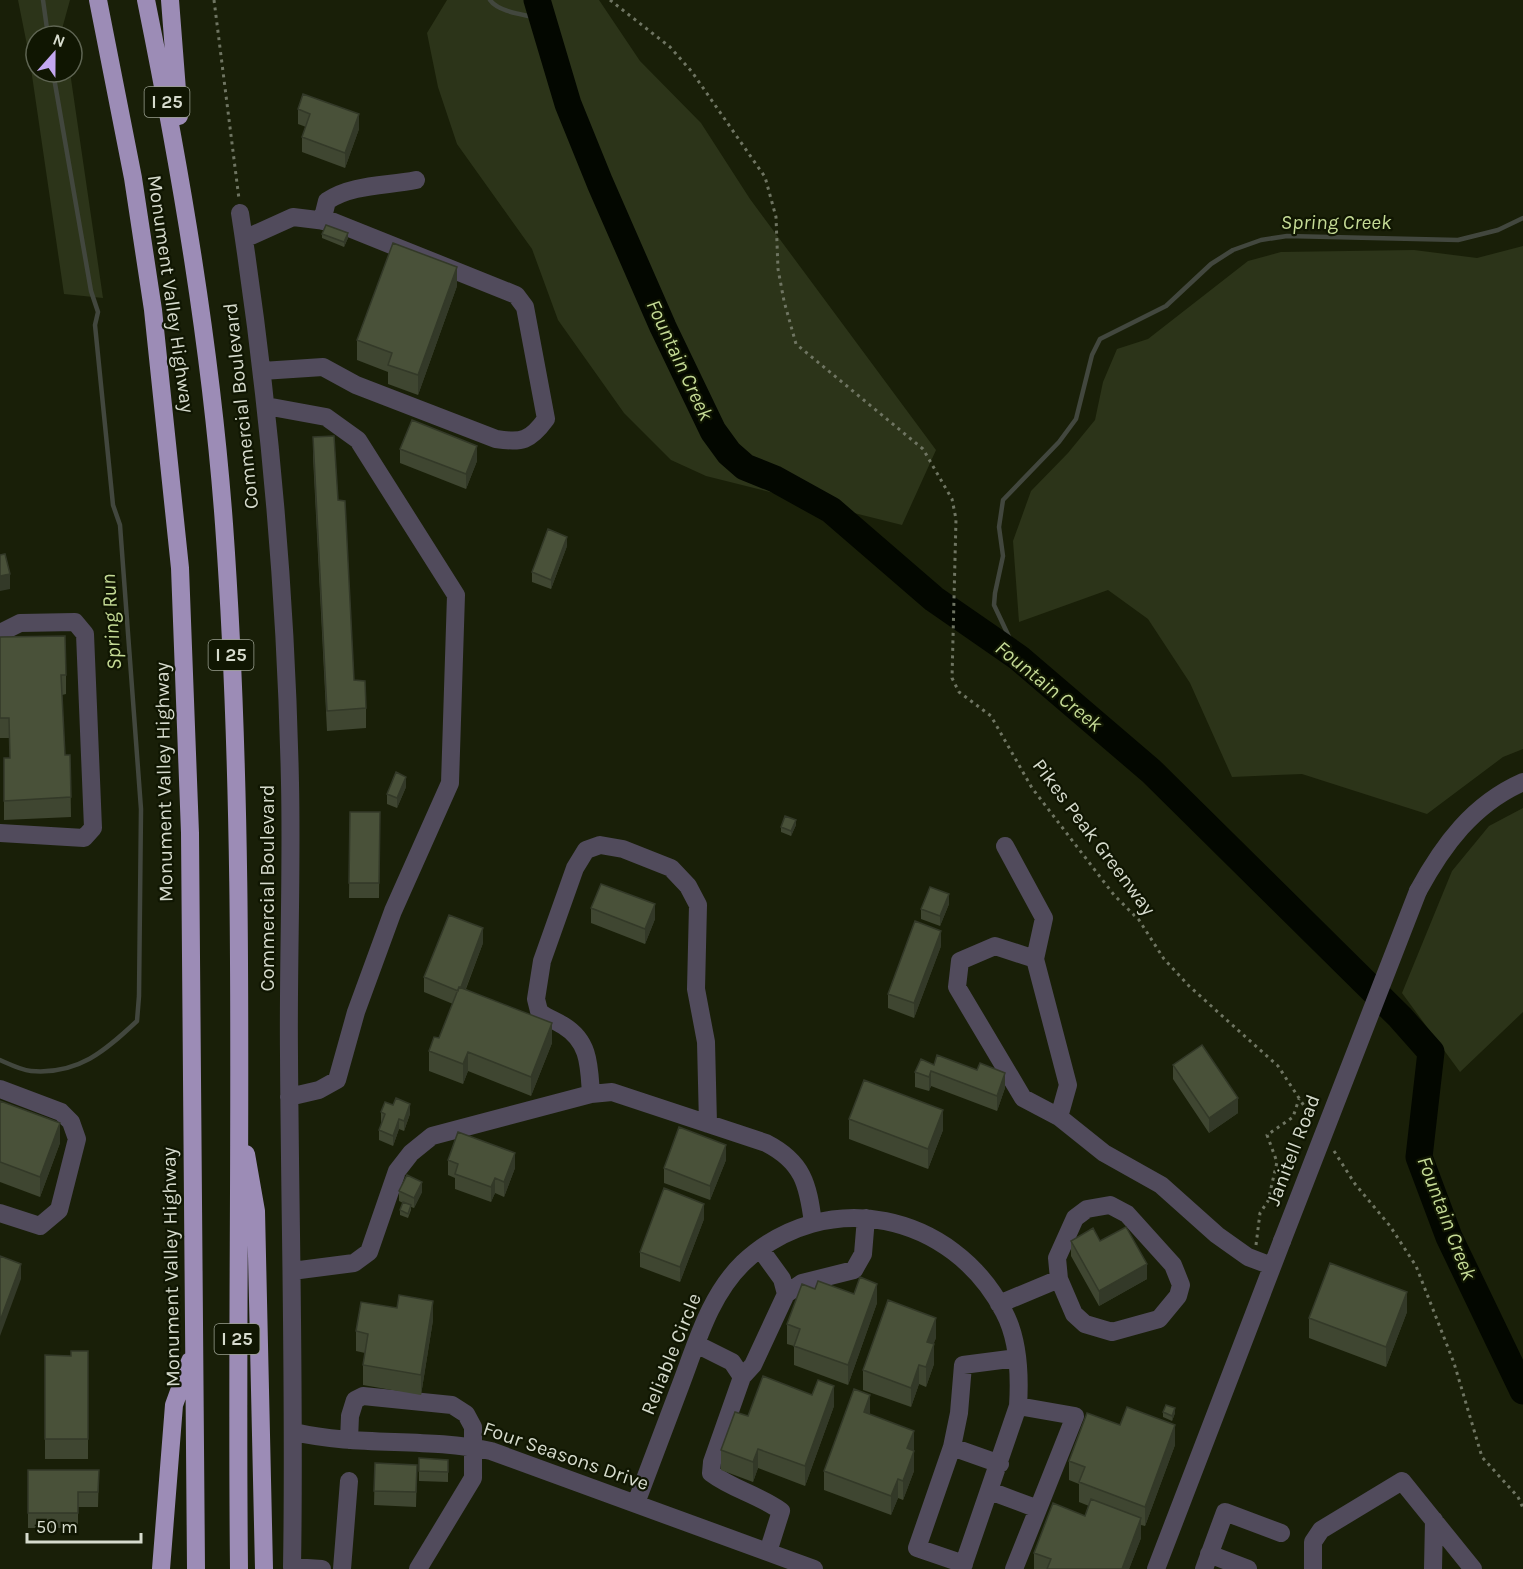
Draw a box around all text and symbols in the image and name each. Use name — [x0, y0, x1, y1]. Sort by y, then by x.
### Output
north arrow — [24, 24, 84, 84]
text: N — [50, 30, 68, 51]
road number: I 25 — [144, 87, 190, 117]
street label: Monument Valley Highway — [143, 174, 199, 414]
water label: Spring Creek — [1281, 210, 1392, 234]
water label: Fountain Creek — [642, 296, 719, 425]
street label: Commercial Boulevard — [219, 302, 263, 510]
water label: Spring Run — [96, 573, 126, 671]
water label: Fountain Creek — [991, 636, 1108, 737]
road number: I 25 — [208, 640, 254, 670]
street label: Monument Valley Highway — [150, 662, 178, 902]
street label: Pikes Peak Greenway — [1028, 754, 1160, 920]
street label: Commercial Boulevard — [256, 784, 279, 992]
street label: Janitell Road — [1261, 1091, 1325, 1209]
street label: Monument Valley Highway — [157, 1147, 185, 1387]
water label: Fountain Creek — [1412, 1153, 1482, 1284]
street label: Reliable Circle — [636, 1290, 706, 1418]
road number: I 25 — [214, 1324, 260, 1354]
street label: Four Seasons Drive — [480, 1417, 652, 1495]
scale bar — [27, 1506, 141, 1544]
text: 50 m — [36, 1516, 78, 1538]

